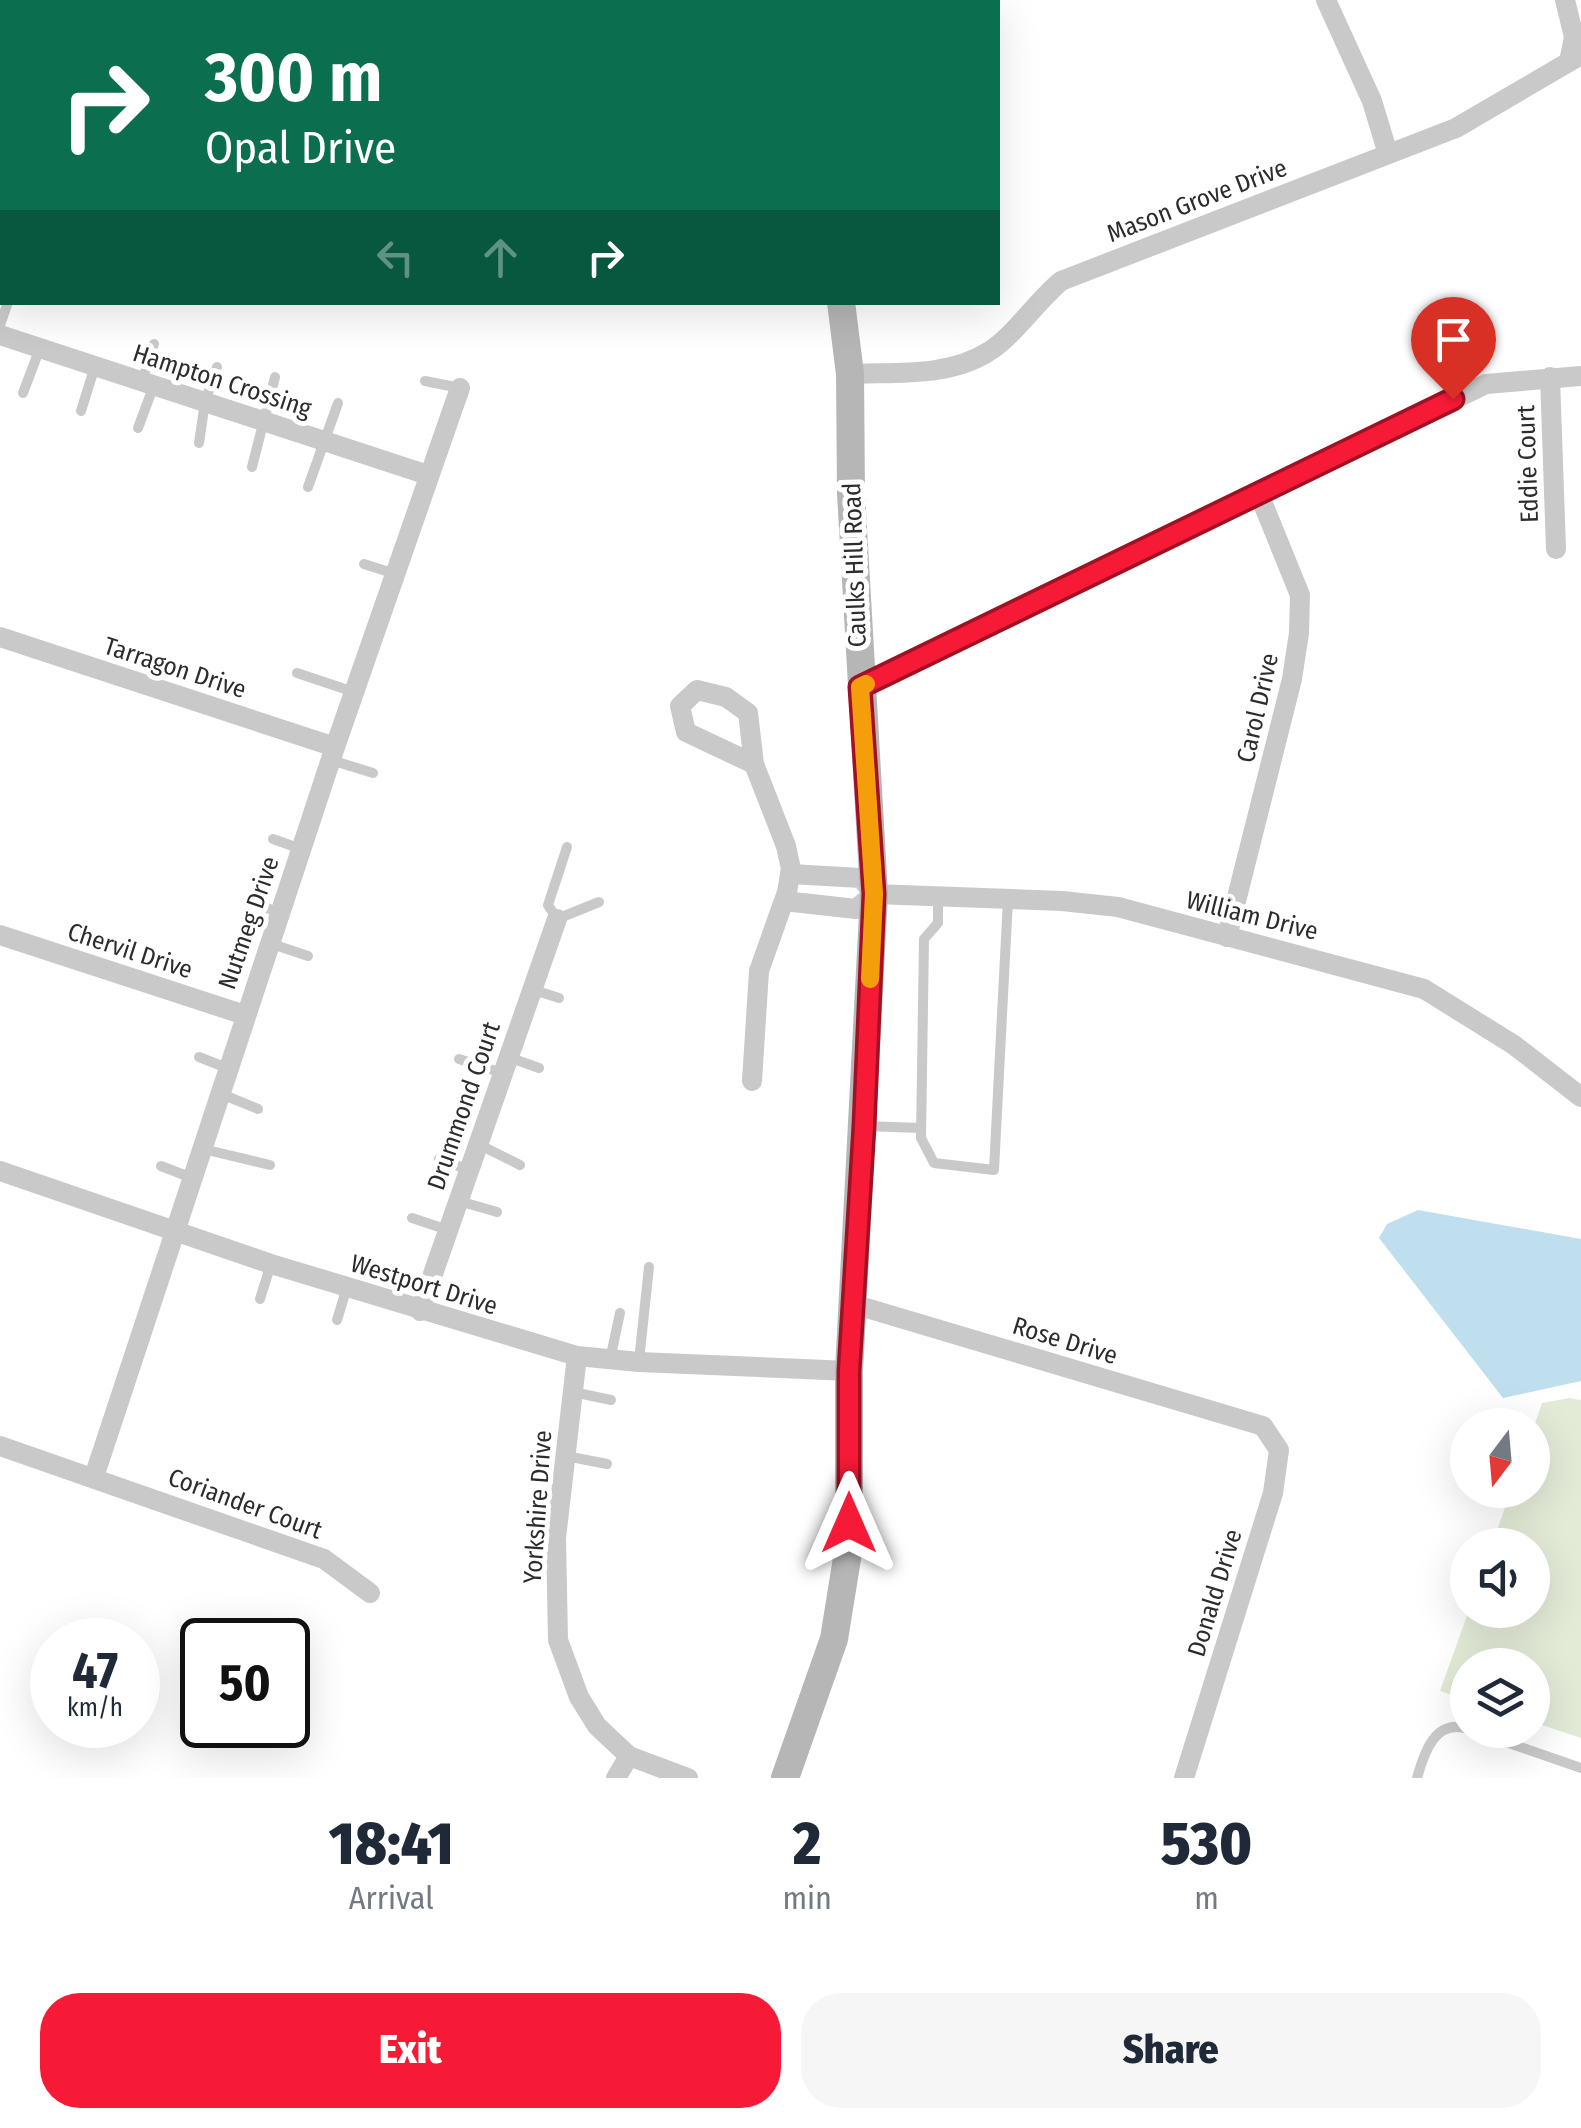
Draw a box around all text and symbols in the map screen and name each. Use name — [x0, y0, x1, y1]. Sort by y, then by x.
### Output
text: 300 m — [205, 36, 383, 120]
icon: right — [40, 40, 170, 170]
text: Opal Drive — [205, 121, 396, 175]
street label: Mason Grove Drive — [1103, 153, 1291, 249]
icon: left — [368, 230, 423, 285]
icon: ahead — [473, 230, 528, 285]
icon: right — [578, 230, 633, 285]
pin — [1411, 297, 1496, 400]
icon: arrive — [1426, 312, 1481, 367]
street label: Hampton Crossing — [129, 338, 315, 424]
street label: Eddie Court — [1511, 404, 1545, 523]
street label: Caulks Hill Road — [837, 482, 873, 648]
street label: Tarragon Drive — [100, 631, 250, 705]
street label: Carol Drive — [1231, 650, 1285, 766]
street label: Nutmeg Drive — [212, 853, 286, 993]
street label: William Drive — [1183, 885, 1321, 947]
street label: Chervil Drive — [64, 917, 196, 985]
street label: Drummond Court — [421, 1017, 507, 1194]
street label: Westport Drive — [347, 1248, 501, 1322]
street label: Rose Drive — [1009, 1311, 1121, 1371]
north arrow — [1450, 1408, 1550, 1508]
map controls — [1450, 1408, 1550, 1748]
street label: Yorkshire Drive — [518, 1429, 558, 1585]
street label: Coriander Court — [164, 1462, 327, 1546]
position arrow — [797, 1471, 901, 1575]
street label: Donald Drive — [1181, 1526, 1249, 1660]
button: sound — [1450, 1528, 1550, 1628]
speed limit sign: 50 — [180, 1618, 310, 1748]
text: 47 — [72, 1641, 118, 1701]
button: layers — [1450, 1648, 1550, 1748]
text: km/h — [67, 1693, 123, 1723]
text: 18:41 — [329, 1808, 454, 1880]
text: 2 — [793, 1808, 821, 1880]
text: 530 — [1161, 1808, 1252, 1880]
text: Arrival — [349, 1879, 434, 1917]
text: min — [782, 1879, 832, 1917]
text: m — [1194, 1879, 1219, 1917]
button: Exit — [40, 1993, 781, 2108]
button: Share — [801, 1993, 1541, 2108]

